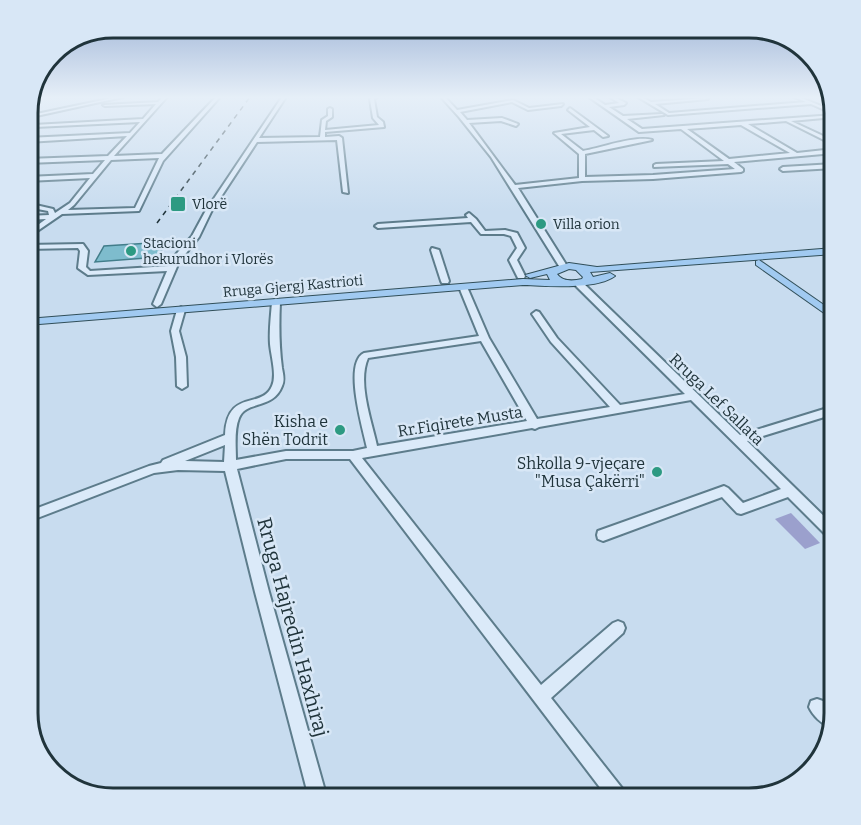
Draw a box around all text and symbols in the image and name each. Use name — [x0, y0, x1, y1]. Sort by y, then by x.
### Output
marker: Vlorë — [169, 195, 187, 213]
place label: Vlorë — [192, 196, 227, 213]
place label: Villa orion — [553, 216, 620, 233]
marker: Villa orion — [534, 217, 548, 231]
place label: Stacioni hekurudhor i Vlorës — [143, 235, 273, 268]
marker: Stacioni hekurudhor i Vlorës — [124, 244, 138, 258]
street label: Rruga Gjergj Kastrioti — [222, 272, 364, 301]
street label: Rruga Lef Sallata — [665, 349, 768, 450]
street label: Rr.Fiqirete Musta — [396, 402, 524, 441]
place label: Kisha e Shën Todrit — [242, 412, 328, 449]
marker: Kisha e Shën Todrit — [333, 423, 347, 437]
place label: Shkolla 9-vjeçare "Musa Çakërri" — [517, 454, 645, 491]
marker: Shkolla 9-vjeçare "Musa Çakërri" — [650, 465, 664, 479]
street label: Rruga Hajredin Haxhiraj — [251, 515, 334, 739]

